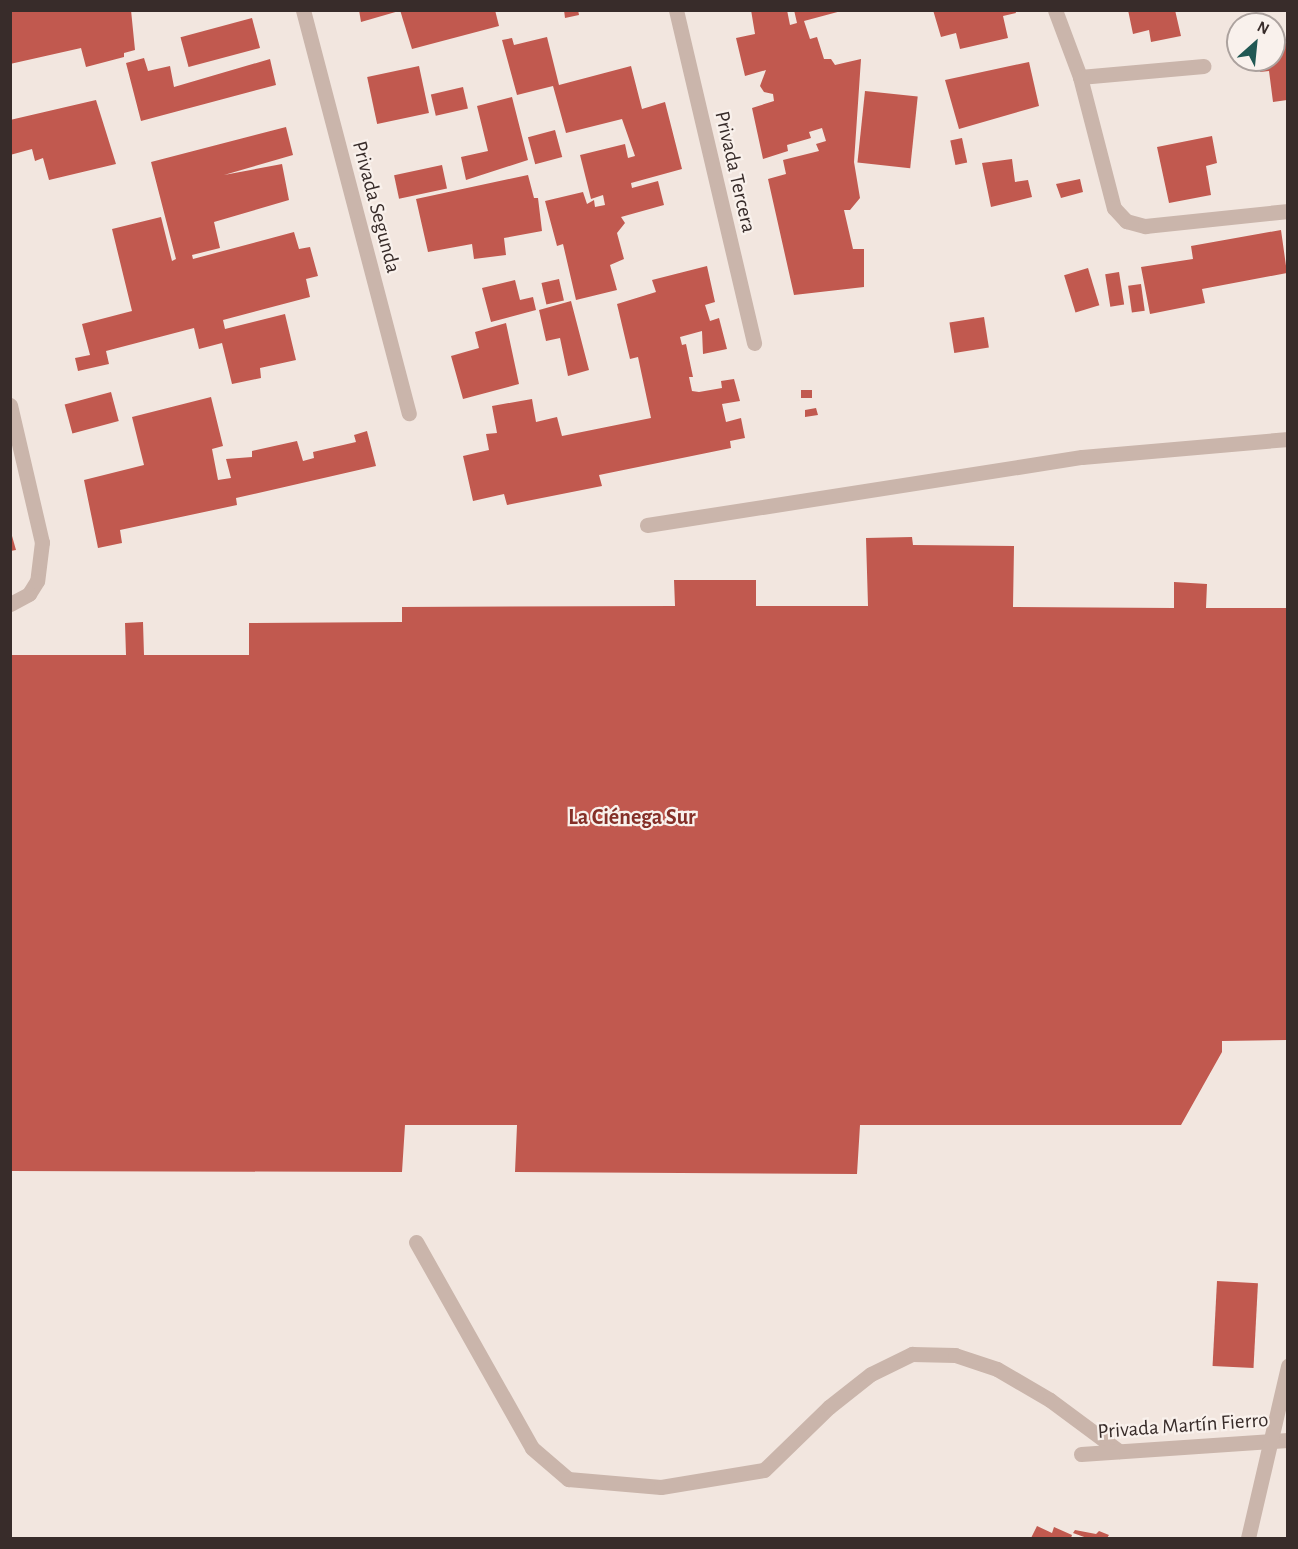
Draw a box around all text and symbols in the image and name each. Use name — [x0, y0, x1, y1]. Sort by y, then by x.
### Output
north arrow — [1226, 12, 1286, 72]
text: N — [1255, 18, 1272, 37]
street label: Privada Tercera — [709, 109, 761, 235]
street label: Privada Segunda — [346, 138, 406, 276]
district label: La Ciénega Sur — [568, 805, 696, 831]
street label: Privada Martín Fierro — [1097, 1407, 1269, 1445]

